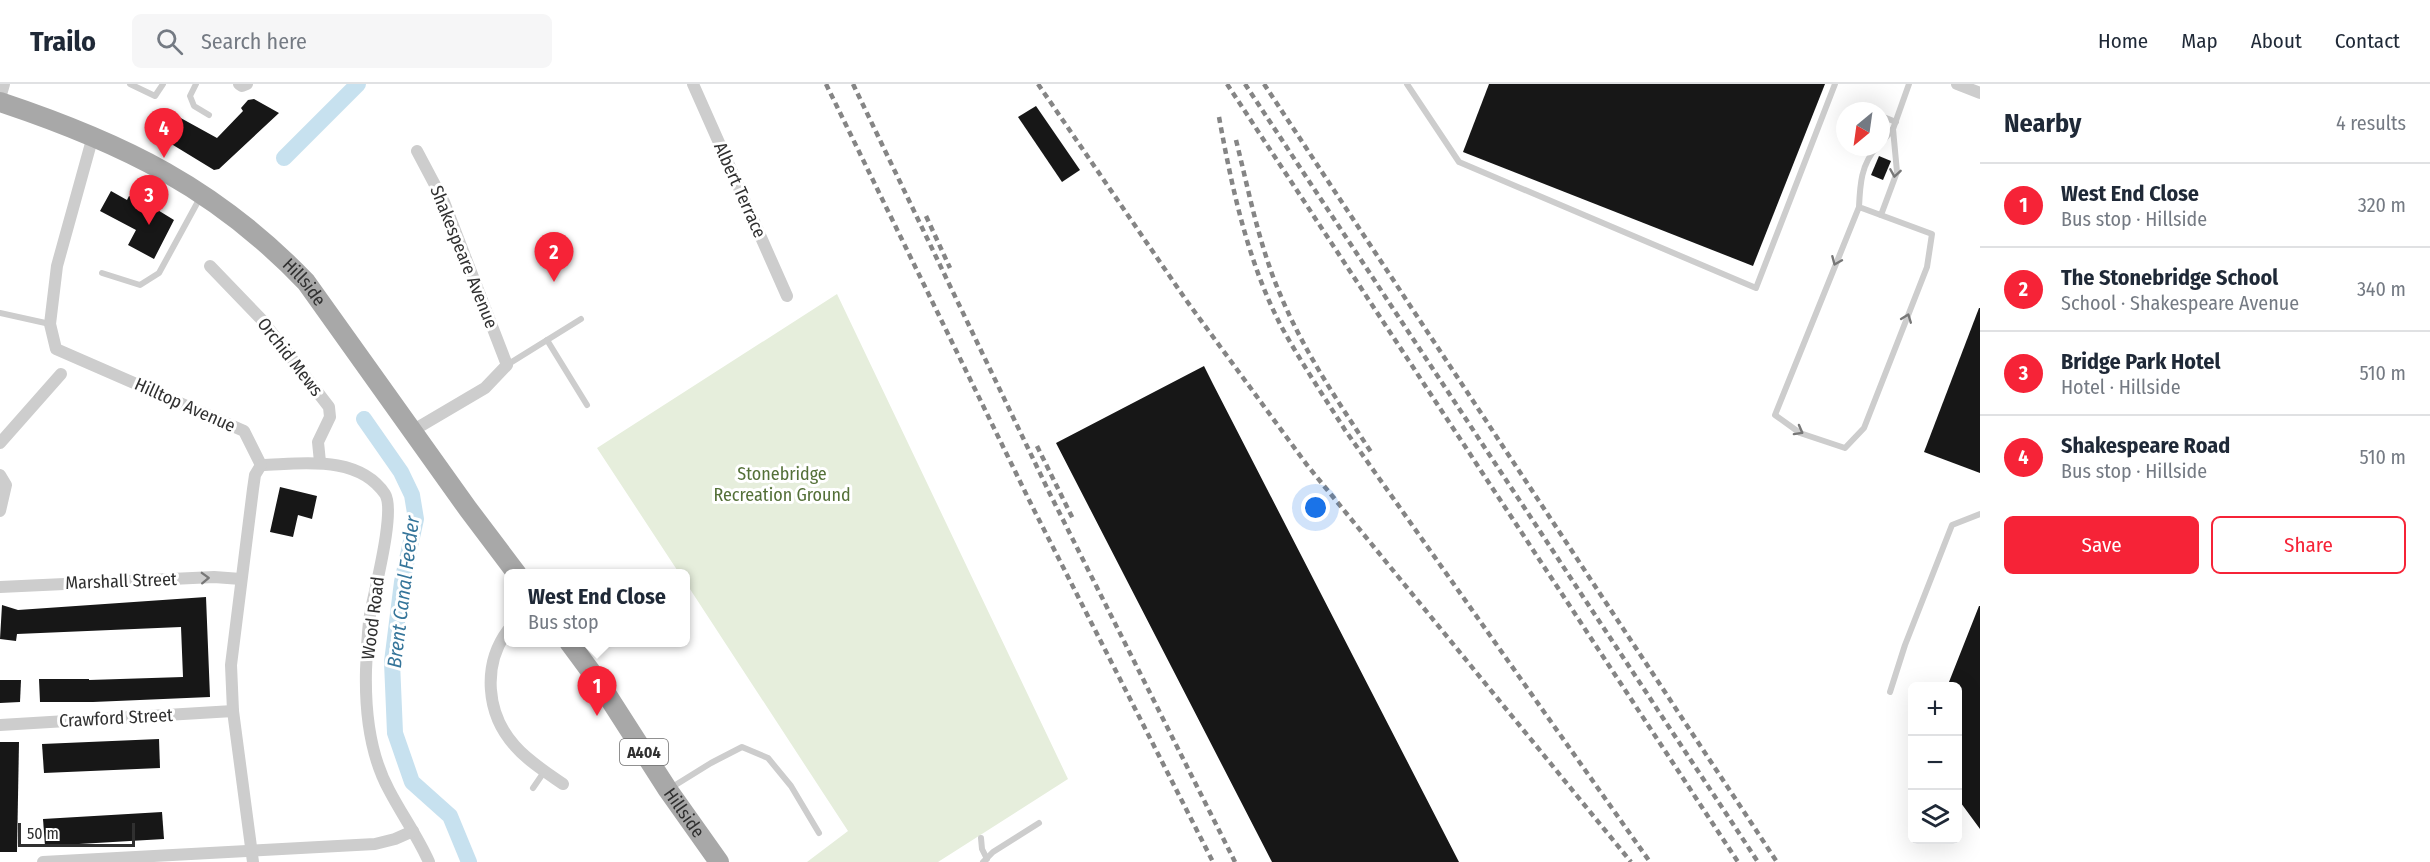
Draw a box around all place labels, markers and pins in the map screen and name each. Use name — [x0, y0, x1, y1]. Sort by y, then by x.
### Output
pin: 4 — [144, 109, 184, 158]
pin: 3 — [130, 176, 168, 225]
pin: 2 — [534, 232, 574, 282]
pin: 1 — [578, 666, 616, 716]

